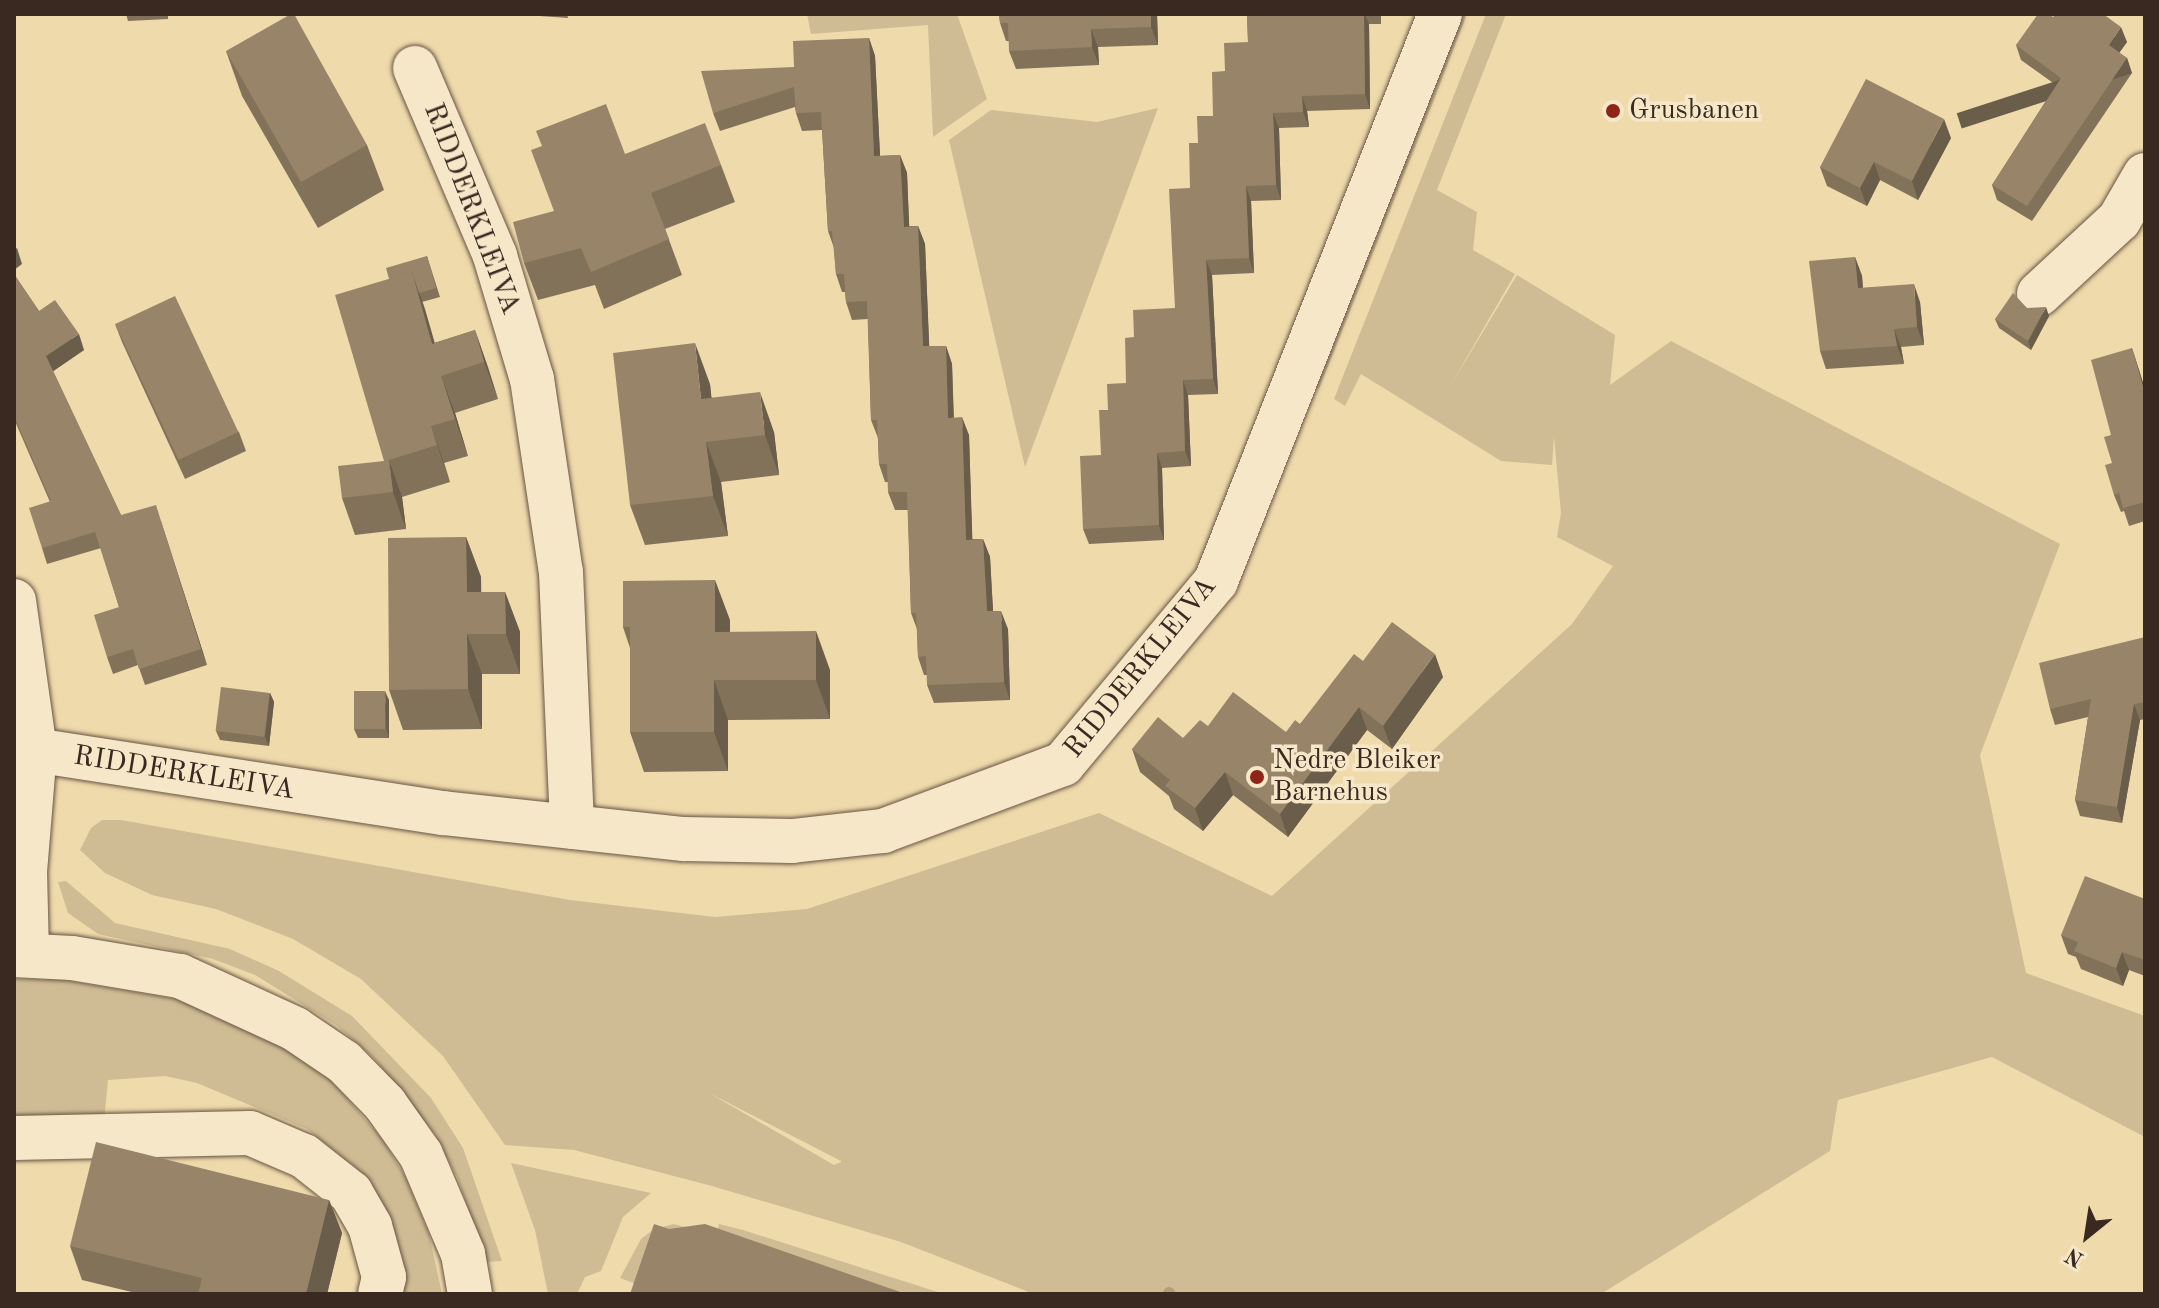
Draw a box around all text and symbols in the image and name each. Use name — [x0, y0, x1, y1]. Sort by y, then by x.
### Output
place label: Grusbanen — [1629, 94, 1759, 128]
street label: RIDDERKLEIVA — [415, 99, 527, 319]
marker: Grusbanen — [1604, 102, 1622, 120]
street label: RIDDERKLEIVA — [1058, 571, 1224, 765]
street label: RIDDERKLEIVA — [71, 740, 297, 808]
place label: Nedre Bleiker Barnehus — [1273, 744, 1440, 810]
marker: Nedre Bleiker Barnehus — [1248, 768, 1266, 786]
north arrow — [2047, 1196, 2127, 1276]
text: N — [2062, 1243, 2088, 1271]

